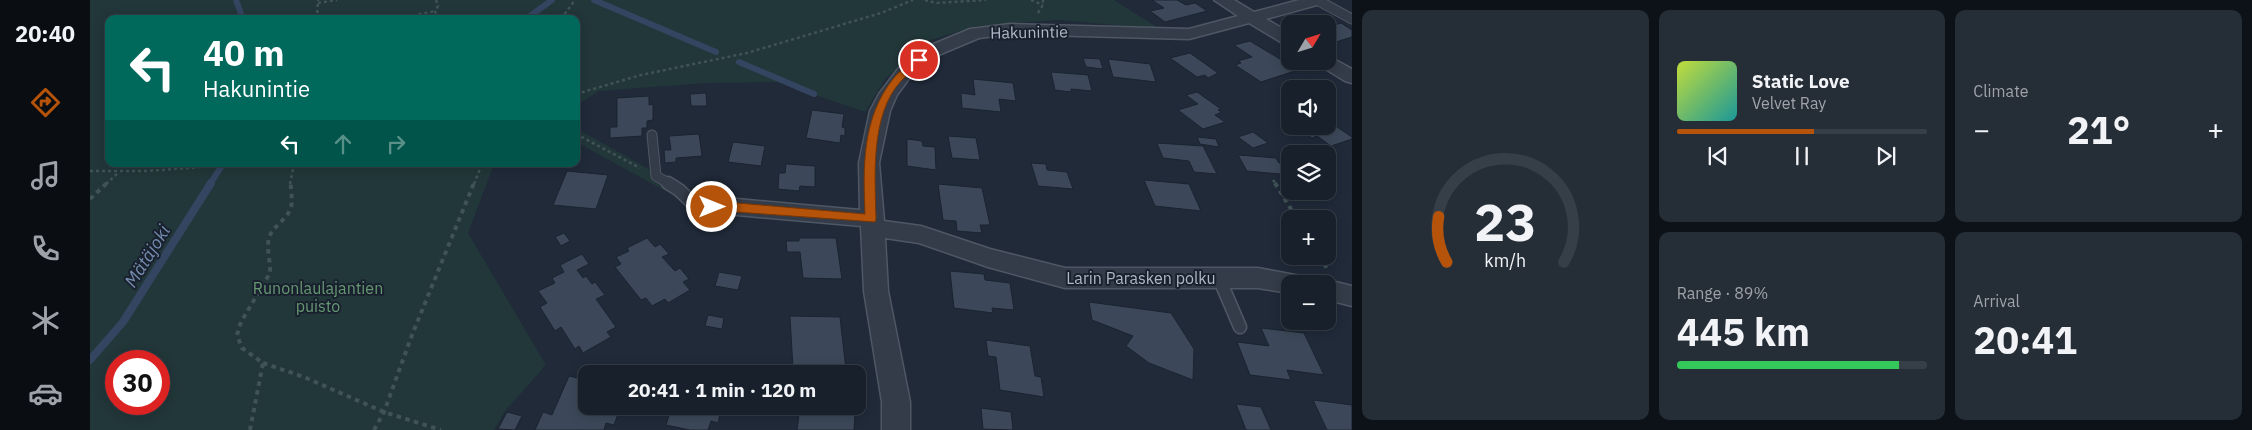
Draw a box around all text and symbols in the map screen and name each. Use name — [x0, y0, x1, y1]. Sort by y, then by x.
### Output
north arrow — [1281, 15, 1336, 70]
map controls — [1281, 15, 1336, 330]
text: 20:40 — [15, 19, 75, 48]
street label: Hakunintie — [990, 21, 1068, 43]
text: 40 m — [203, 30, 285, 76]
icon: left — [120, 35, 185, 100]
pin — [898, 39, 940, 81]
icon: arrive — [905, 46, 933, 74]
text: Static Love — [1752, 69, 1850, 93]
text: Hakunintie — [203, 74, 310, 103]
button: sound — [1281, 80, 1336, 135]
text: Climate — [1973, 81, 2028, 101]
icon: directions — [28, 85, 63, 120]
text: Velvet Ray — [1752, 93, 1826, 113]
text: 21° — [2067, 105, 2130, 154]
text: − — [1973, 111, 1990, 148]
text: + — [2207, 111, 2224, 148]
icon: left — [276, 130, 304, 158]
icon: ahead — [329, 130, 357, 158]
icon: right — [382, 130, 410, 158]
icon: previous — [1704, 142, 1732, 170]
icon: pause — [1788, 142, 1816, 170]
icon: next — [1872, 142, 1900, 170]
button: layers — [1281, 145, 1336, 200]
icon: music — [28, 158, 63, 193]
position arrow — [685, 180, 737, 232]
text: 23 — [1474, 188, 1537, 255]
button: + — [1281, 210, 1336, 265]
water label: Mätäjoki — [119, 220, 175, 291]
icon: phone — [28, 231, 63, 266]
text: km/h — [1484, 249, 1526, 272]
street label: Larin Parasken polku — [1066, 268, 1216, 288]
button: − — [1281, 275, 1336, 330]
park label: Runonlaulajantien puisto — [253, 278, 383, 316]
text: Range · 89% — [1677, 283, 1768, 303]
text: Arrival — [1973, 291, 2020, 311]
icon: climate — [28, 303, 63, 338]
text: 445 km — [1677, 307, 1810, 356]
text: 20:41 — [1973, 315, 2077, 364]
speed limit sign: 30 — [105, 350, 170, 415]
icon: car — [28, 376, 63, 411]
text: 20:41 · 1 min · 120 m — [628, 378, 816, 402]

